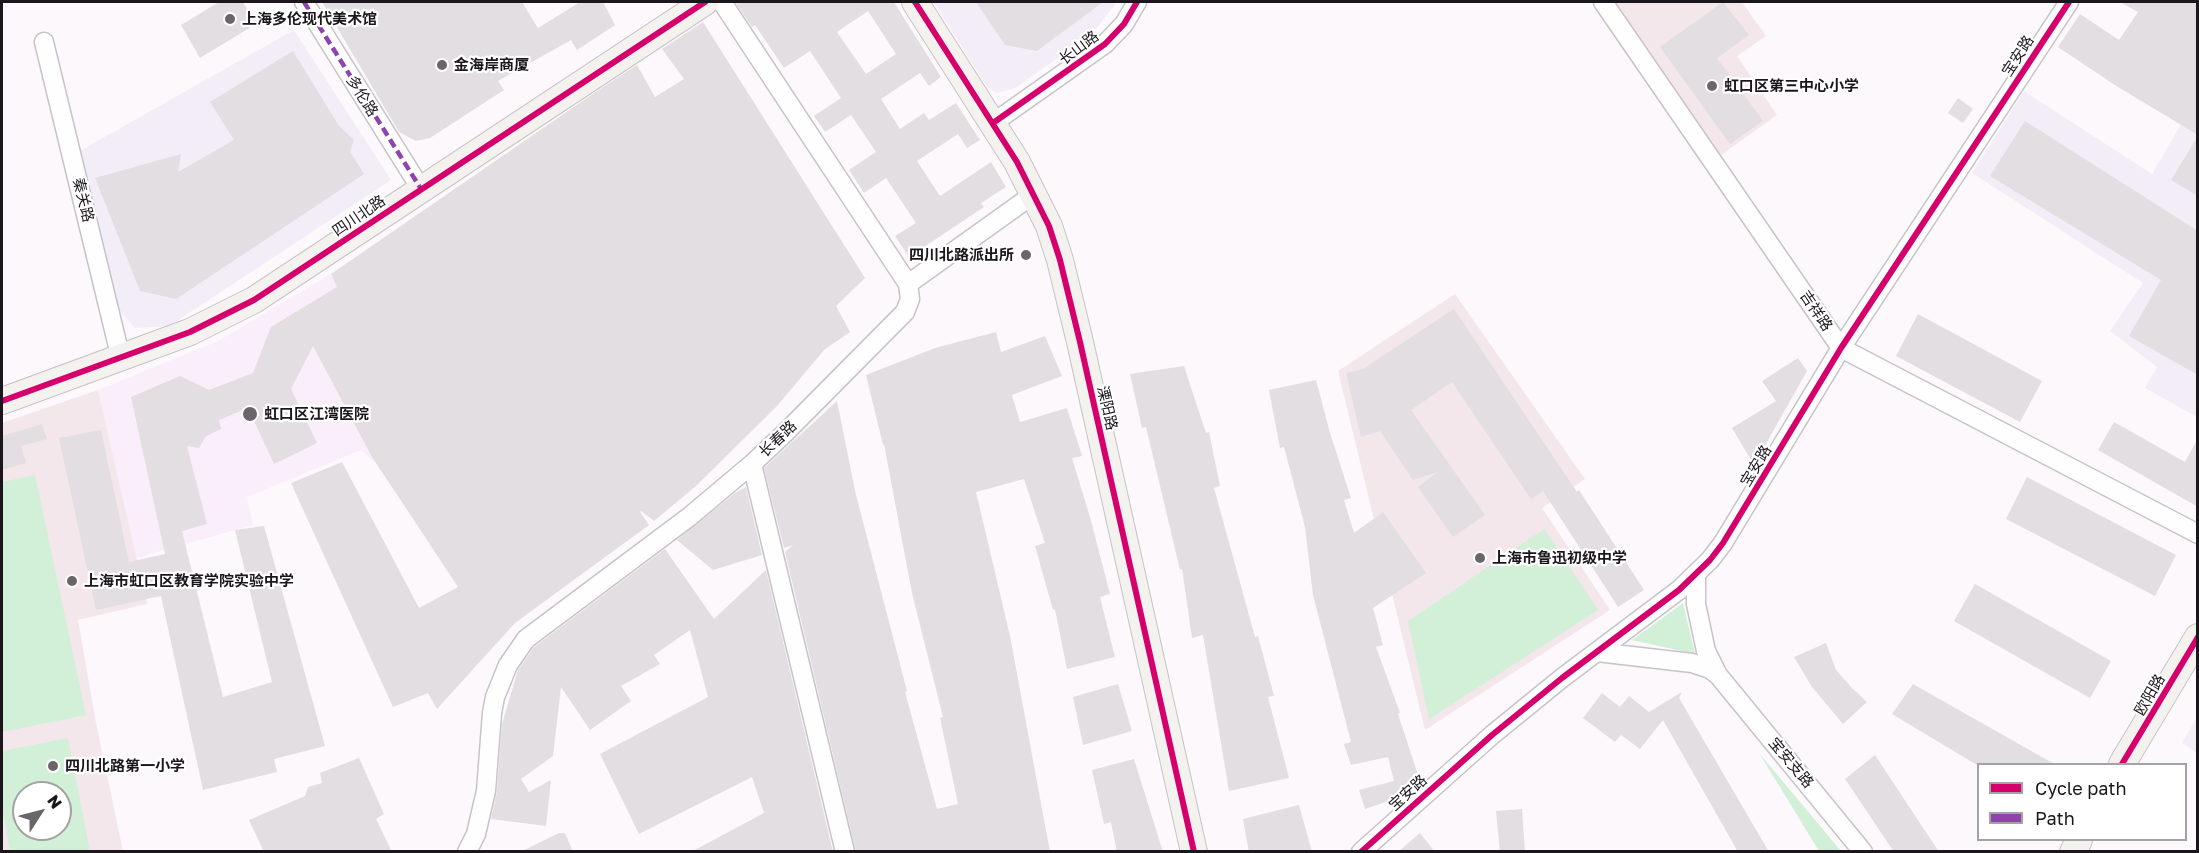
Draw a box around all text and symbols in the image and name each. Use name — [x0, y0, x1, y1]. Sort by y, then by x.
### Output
place label: 上海多伦现代美术馆 — [242, 10, 377, 28]
marker: 上海多伦现代美术馆 — [223, 12, 237, 26]
street label: 长山路 — [1056, 27, 1102, 69]
street label: 宝安路 — [1998, 32, 2038, 80]
place label: 金海岸商厦 — [454, 56, 529, 74]
marker: 金海岸商厦 — [435, 58, 449, 72]
street label: 多伦路 — [342, 72, 382, 120]
place label: 虹口区第三中心小学 — [1724, 77, 1859, 95]
marker: 虹口区第三中心小学 — [1705, 79, 1719, 93]
street label: 秦关路 — [69, 176, 97, 224]
street label: 四川北路 — [329, 192, 389, 240]
place label: 四川北路派出所 — [909, 246, 1014, 264]
marker: 四川北路派出所 — [1019, 248, 1033, 262]
street label: 吉祥路 — [1796, 287, 1836, 335]
street label: 溧阳路 — [1093, 384, 1121, 432]
marker: 虹口区江湾医院 — [241, 405, 259, 423]
place label: 虹口区江湾医院 — [264, 405, 369, 423]
street label: 长春路 — [756, 417, 800, 461]
street label: 宝安路 — [1737, 442, 1775, 490]
place label: 上海市鲁迅初级中学 — [1492, 549, 1627, 567]
marker: 上海市鲁迅初级中学 — [1473, 551, 1487, 565]
place label: 上海市虹口区教育学院实验中学 — [84, 572, 294, 590]
marker: 上海市虹口区教育学院实验中学 — [65, 574, 79, 588]
street label: 欧阳路 — [2131, 671, 2169, 719]
street label: 宝安支路 — [1765, 734, 1817, 792]
place label: 四川北路第一小学 — [65, 757, 185, 775]
marker: 四川北路第一小学 — [46, 759, 60, 773]
legend — [1977, 763, 2187, 841]
street label: 宝安路 — [1385, 771, 1431, 815]
text: Cycle path — [2035, 777, 2127, 799]
north arrow — [12, 781, 72, 841]
text: N — [43, 791, 67, 812]
text: Path — [2035, 807, 2075, 829]

